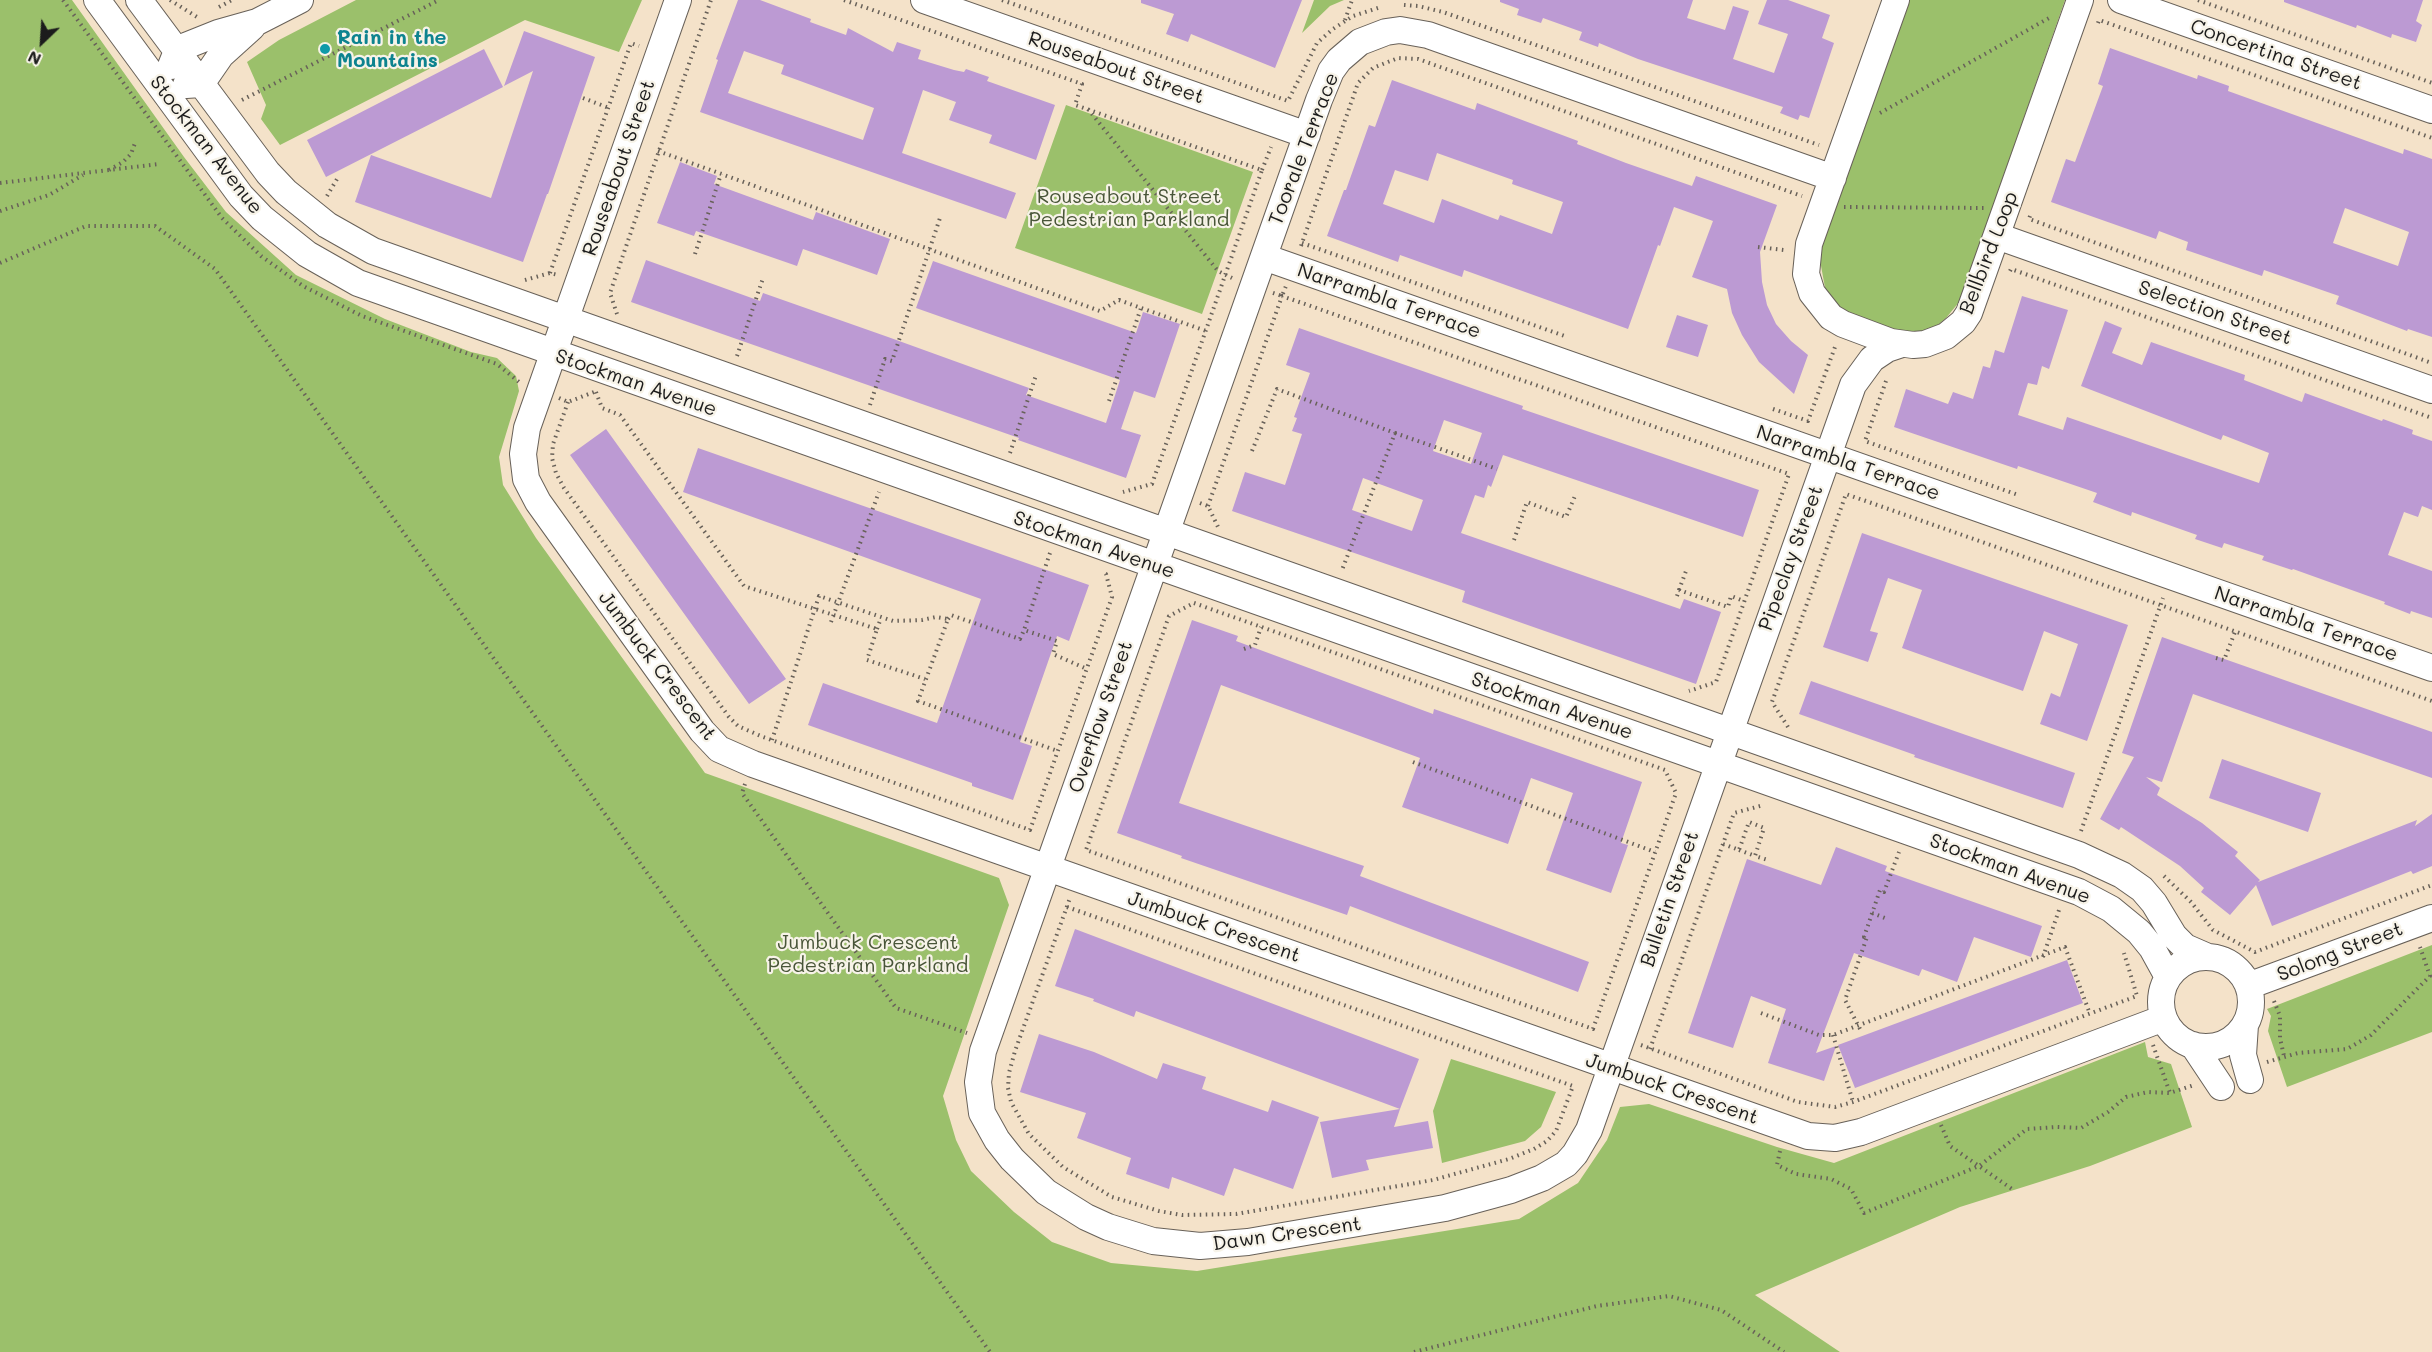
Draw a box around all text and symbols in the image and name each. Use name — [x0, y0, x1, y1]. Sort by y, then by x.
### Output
north arrow — [12, 12, 72, 72]
street label: Concertina Street — [2187, 14, 2365, 96]
place label: Rain in the Mountains — [337, 26, 446, 73]
street label: Rouseabout Street — [1025, 27, 1207, 109]
marker: Rain in the Mountains — [318, 42, 332, 56]
text: N — [24, 47, 44, 71]
street label: Toorale Terrace — [1264, 69, 1344, 229]
street label: Stockman Avenue — [144, 71, 268, 219]
street label: Rouseabout Street — [578, 77, 660, 259]
park label: Rouseabout Street Pedestrian Parkland — [1029, 185, 1229, 232]
street label: Bellbird Loop — [1955, 188, 2023, 318]
street label: Narrambla Terrace — [1294, 258, 1484, 344]
street label: Selection Street — [2135, 275, 2295, 351]
street label: Stockman Avenue — [552, 344, 720, 422]
street label: Narrambla Terrace — [1753, 420, 1943, 506]
street label: Pipeclay Street — [1754, 482, 1828, 634]
street label: Stockman Avenue — [1010, 506, 1178, 584]
street label: Narrambla Terrace — [2211, 581, 2401, 667]
street label: Jumbuck Crescent — [593, 587, 721, 745]
street label: Overflow Street — [1064, 638, 1138, 796]
street label: Stockman Avenue — [1468, 667, 1636, 745]
street label: Bulletin Street — [1636, 828, 1704, 970]
street label: Stockman Avenue — [1926, 829, 2094, 909]
street label: Jumbuck Crescent — [1125, 886, 1303, 968]
street label: Solong Street — [2274, 917, 2406, 987]
park label: Jumbuck Crescent Pedestrian Parkland — [768, 931, 968, 978]
street label: Jumbuck Crescent — [1583, 1048, 1761, 1130]
street label: Dawn Crescent — [1211, 1212, 1363, 1256]

